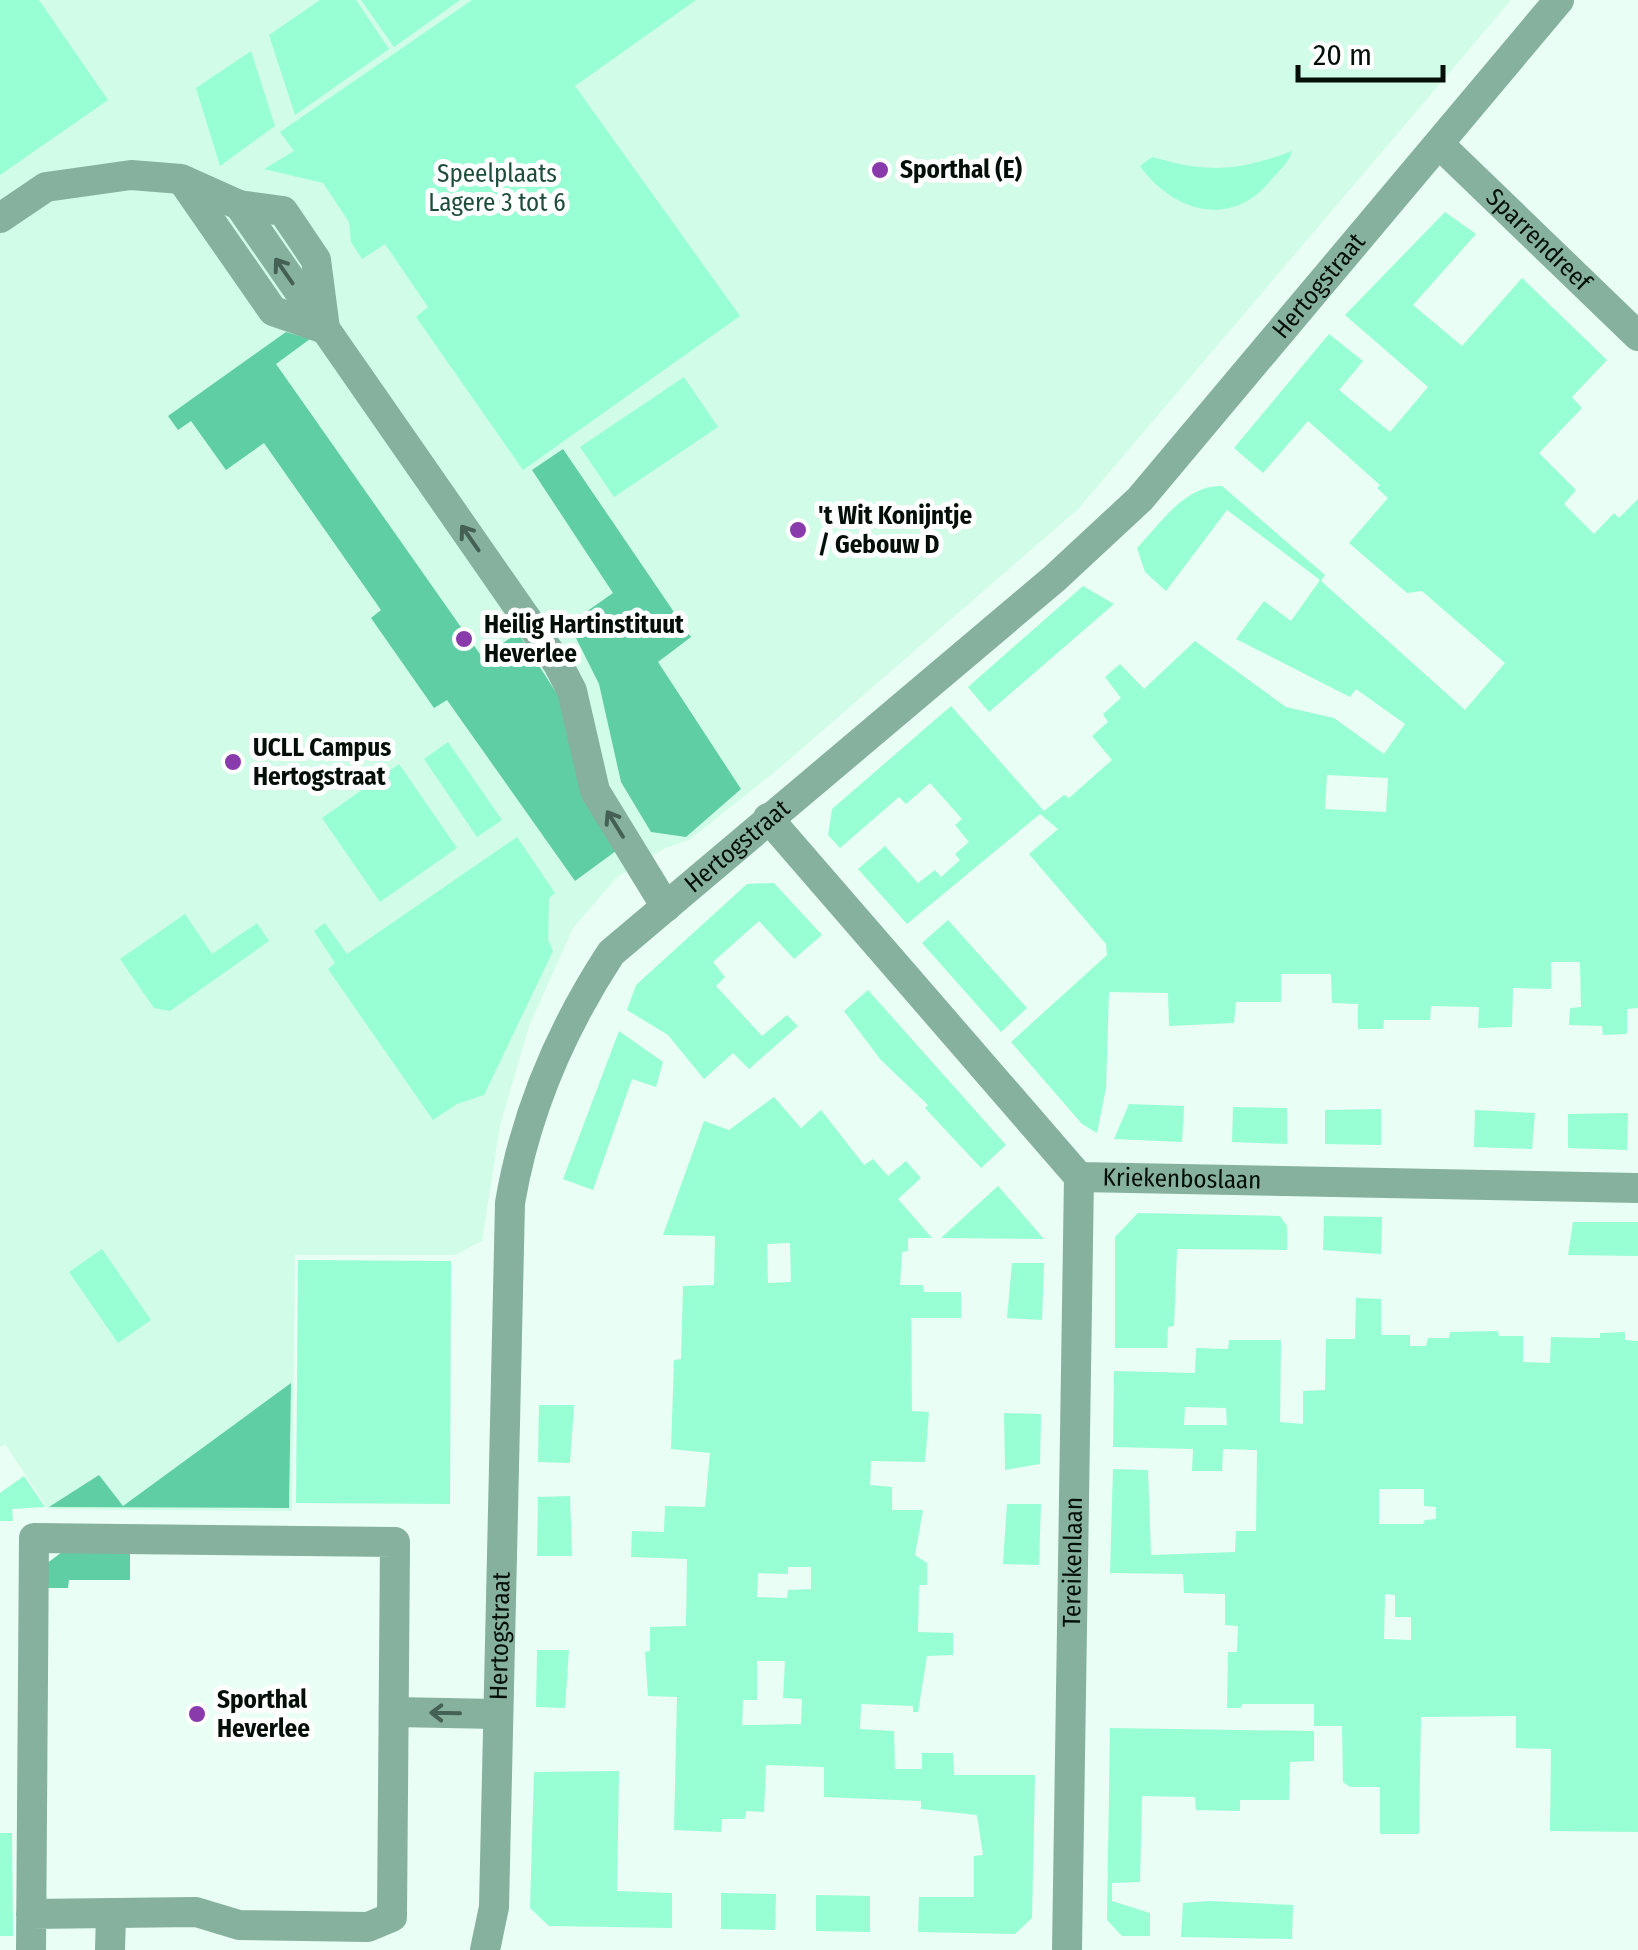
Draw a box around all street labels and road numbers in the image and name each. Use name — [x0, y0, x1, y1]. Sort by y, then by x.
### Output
street label: Sparrendreef — [1480, 183, 1599, 299]
street label: Hertogstraat — [1266, 227, 1372, 345]
street label: Hertogstraat — [679, 793, 797, 899]
street label: Kriekenboslaan — [1102, 1162, 1262, 1196]
street label: Tereikenlaan — [1057, 1497, 1089, 1627]
street label: Hertogstraat — [484, 1571, 517, 1700]

